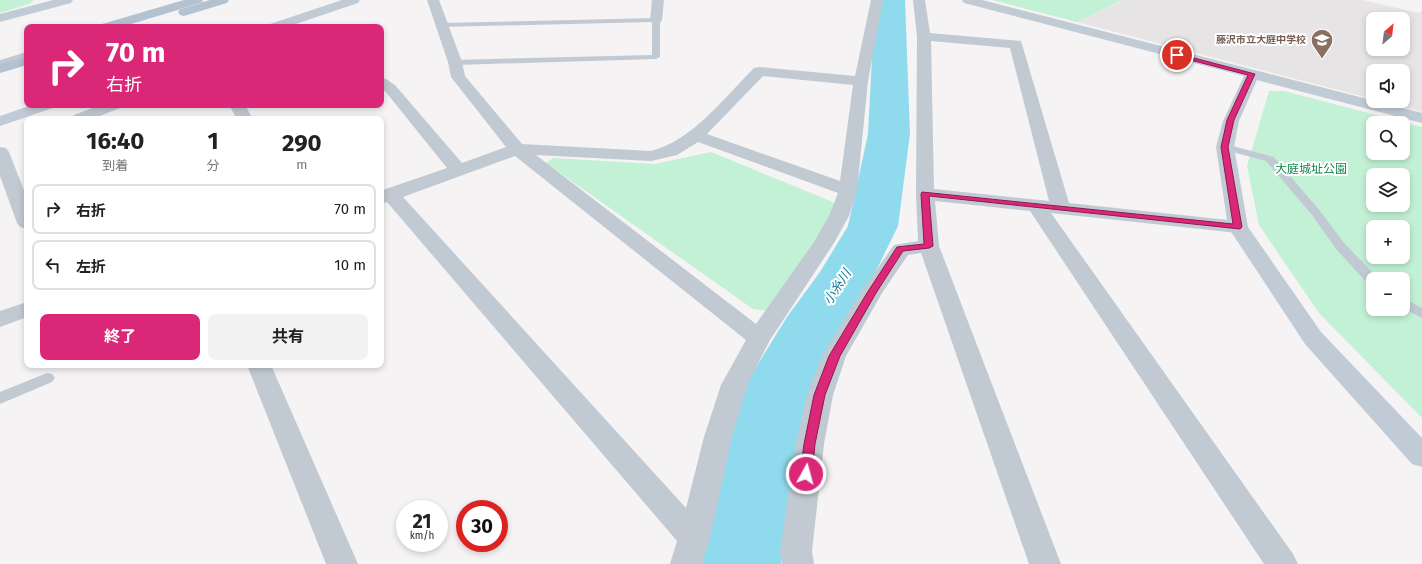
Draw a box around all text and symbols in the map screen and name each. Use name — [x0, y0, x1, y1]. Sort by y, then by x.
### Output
north arrow — [1366, 12, 1410, 56]
map controls — [1366, 12, 1410, 316]
school or university icon: 藤沢市立大庭中学校 — [1309, 27, 1335, 60]
place label: 藤沢市立大庭中学校 — [1216, 34, 1306, 46]
text: 70 m — [106, 36, 165, 69]
pin — [1160, 38, 1194, 72]
icon: right — [40, 40, 92, 92]
icon: arrive — [1166, 44, 1188, 66]
button: sound — [1366, 64, 1410, 108]
text: 右折 — [106, 74, 142, 96]
button: search — [1366, 116, 1410, 160]
text: 16:40 — [86, 127, 144, 155]
text: 1 — [208, 127, 219, 155]
text: 290 — [282, 129, 322, 157]
text: m — [296, 157, 307, 172]
text: 到着 — [102, 158, 128, 173]
text: 分 — [207, 158, 220, 173]
park label: 大庭城址公園 — [1275, 162, 1347, 176]
button: layers — [1366, 168, 1410, 212]
icon: right — [42, 198, 64, 220]
text: 70 m — [334, 200, 366, 218]
text: 右折 — [76, 202, 106, 220]
button: + — [1366, 220, 1410, 264]
icon: left — [42, 254, 64, 276]
text: 10 m — [334, 256, 366, 274]
text: 左折 — [76, 258, 106, 276]
water label: 小糸川 — [820, 265, 855, 307]
button: − — [1366, 272, 1410, 316]
button: 終了 — [40, 314, 200, 360]
button: 共有 — [208, 314, 368, 360]
position arrow — [785, 453, 827, 495]
speed limit sign: 30 — [456, 500, 508, 552]
text: 21 — [412, 509, 432, 533]
text: km/h — [410, 530, 434, 542]

